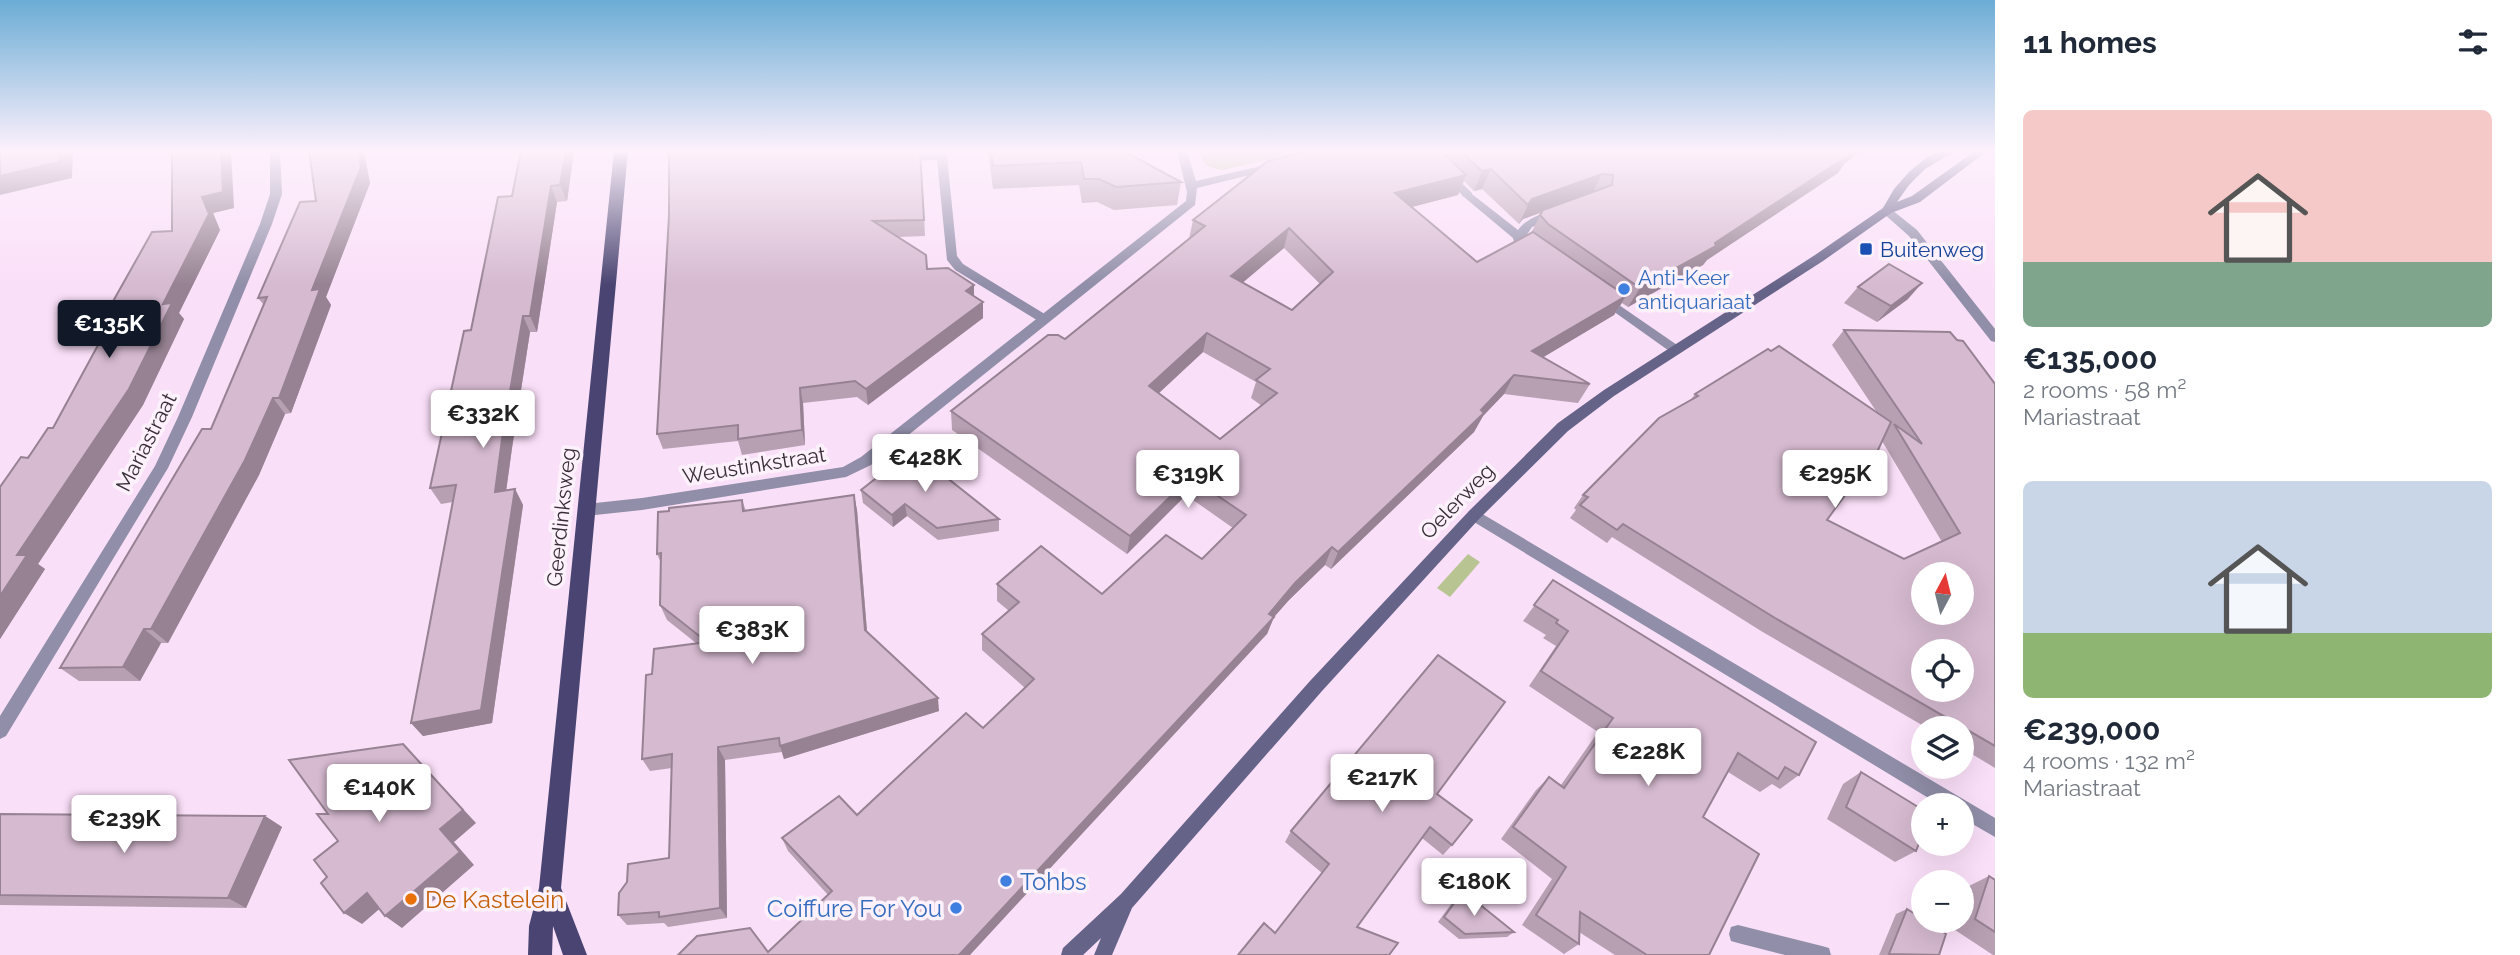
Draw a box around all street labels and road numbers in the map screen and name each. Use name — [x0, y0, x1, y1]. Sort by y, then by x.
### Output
street label: Mariastraat — [110, 388, 182, 496]
street label: Weustinkstraat — [681, 441, 827, 489]
street label: Geerdinksweg — [541, 446, 581, 588]
street label: Oelerweg — [1415, 458, 1499, 544]

